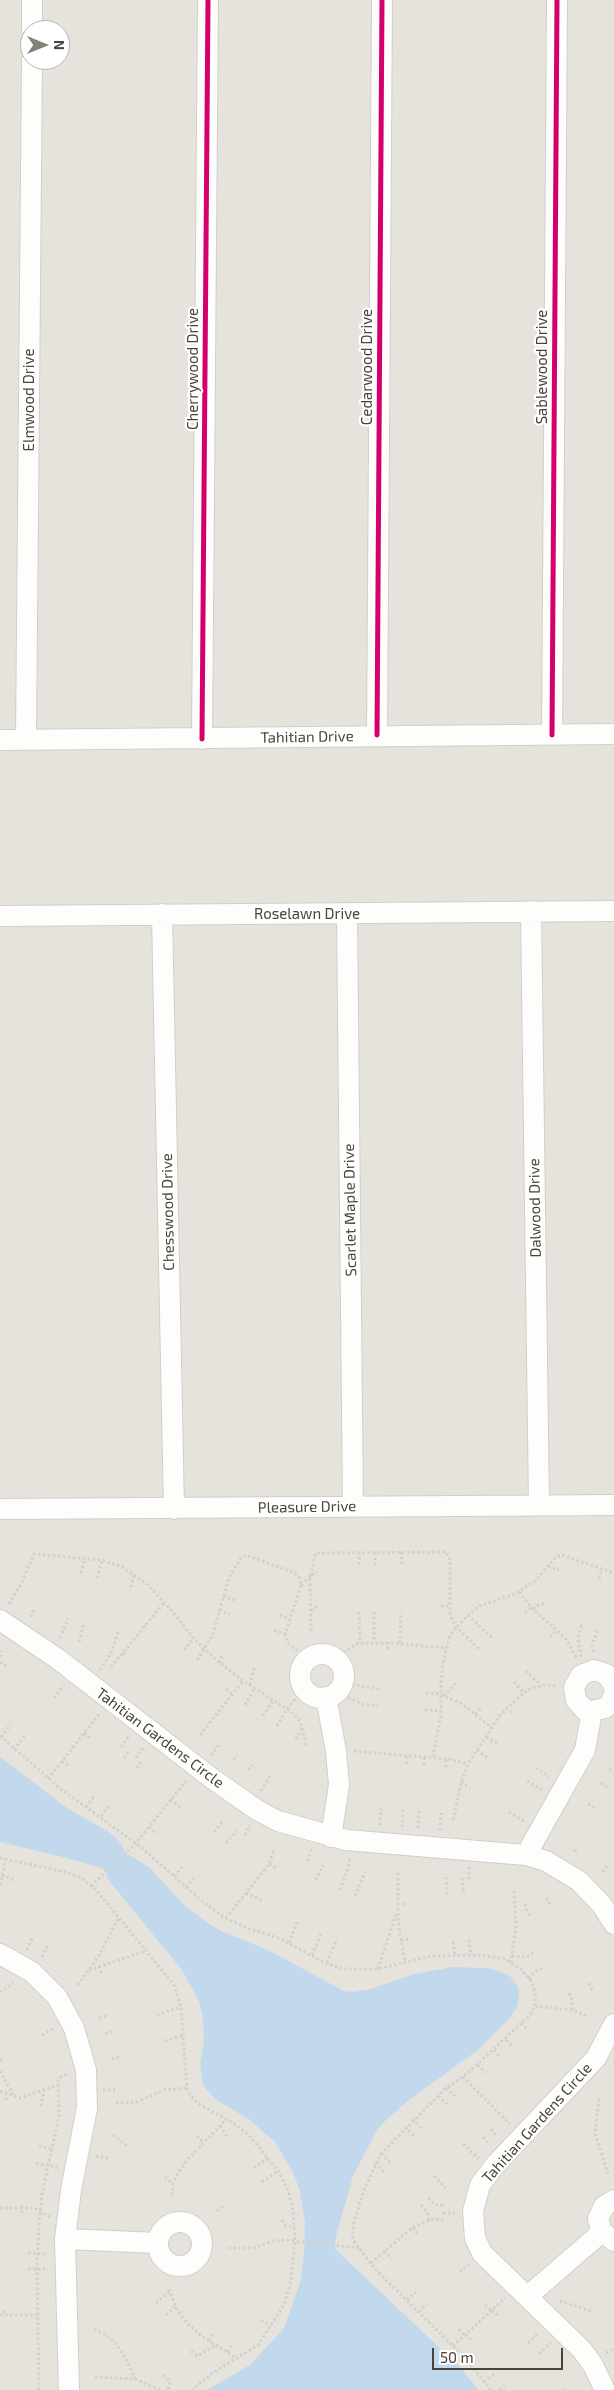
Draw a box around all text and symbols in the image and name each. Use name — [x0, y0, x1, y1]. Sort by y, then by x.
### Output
north arrow — [20, 20, 70, 70]
text: N — [51, 40, 68, 50]
street label: Cherrywood Drive — [184, 308, 202, 430]
street label: Cedarwood Drive — [358, 309, 376, 425]
street label: Sablewood Drive — [533, 310, 551, 424]
street label: Elmwood Drive — [20, 349, 38, 451]
street label: Tahitian Drive — [260, 727, 354, 747]
street label: Roselawn Drive — [254, 905, 360, 923]
street label: Scarlet Maple Drive — [340, 1143, 360, 1277]
street label: Chesswood Drive — [158, 1153, 178, 1271]
street label: Dalwood Drive — [525, 1158, 545, 1258]
street label: Pleasure Drive — [258, 1497, 356, 1517]
street label: Tahitian Gardens Circle — [92, 1684, 228, 1792]
street label: Tahitian Gardens Circle — [478, 2059, 596, 2187]
scale bar — [434, 2338, 565, 2370]
text: 50 m — [440, 2348, 474, 2366]

